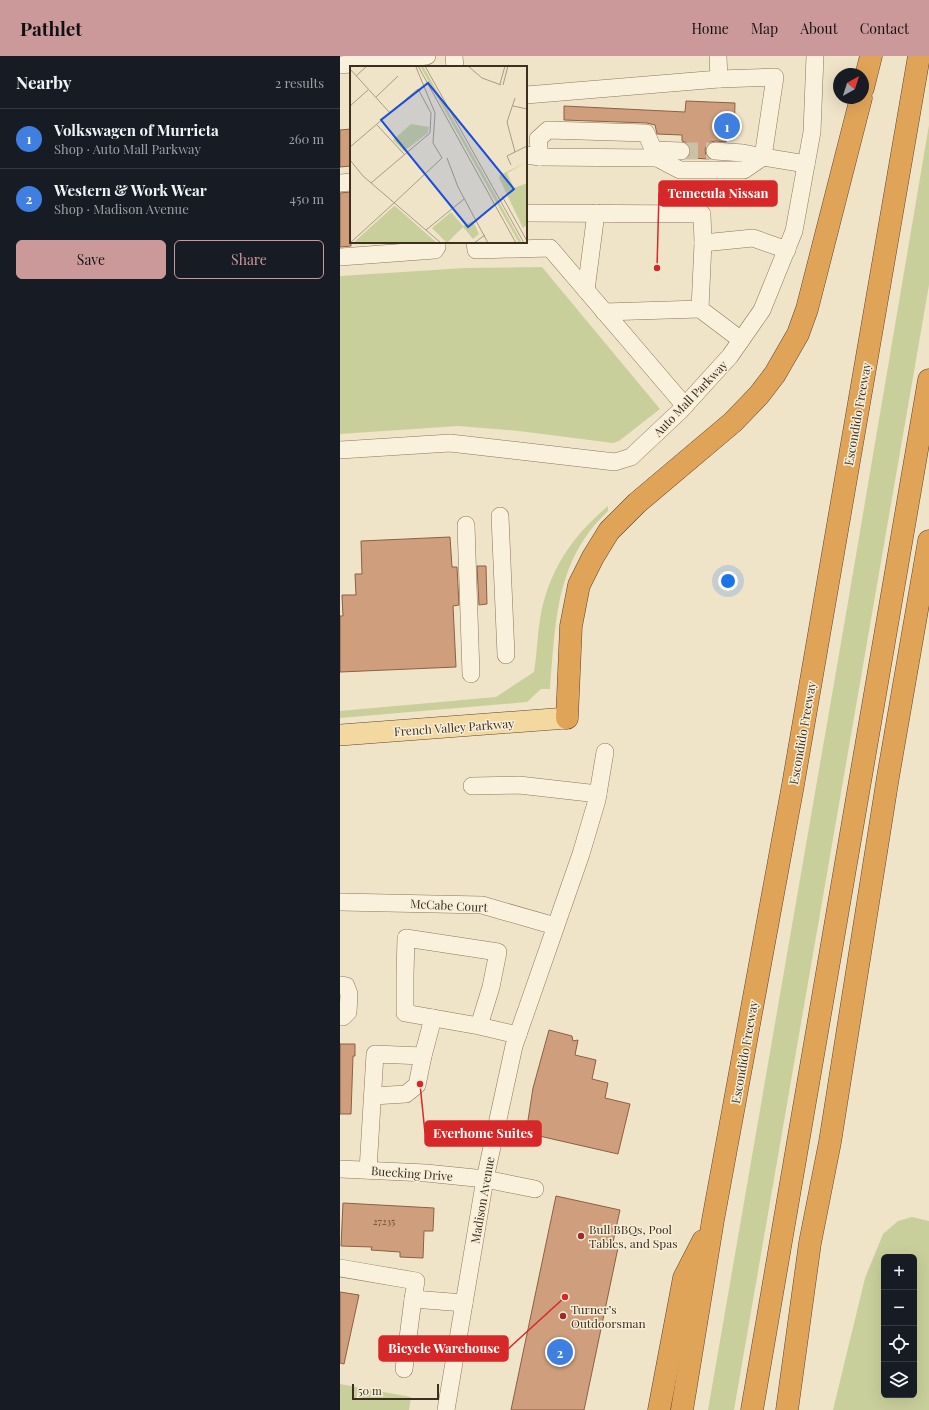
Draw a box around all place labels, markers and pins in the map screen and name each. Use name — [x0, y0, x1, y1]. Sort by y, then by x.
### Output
pin: 1 — [714, 111, 740, 141]
callout: Temecula Nissan — [659, 181, 777, 206]
callout: Everhome Suites — [425, 1121, 541, 1146]
place label: Bull BBQs, Pool Tables, and Spas — [589, 1221, 678, 1251]
marker: Bull BBQs, Pool Tables, and Spas — [576, 1231, 586, 1241]
place label: Turner’s Outdoorsman — [571, 1301, 646, 1331]
marker: Turner’s Outdoorsman — [558, 1311, 568, 1321]
callout: Bicycle Warehouse — [379, 1336, 508, 1361]
pin: 2 — [547, 1337, 573, 1367]

